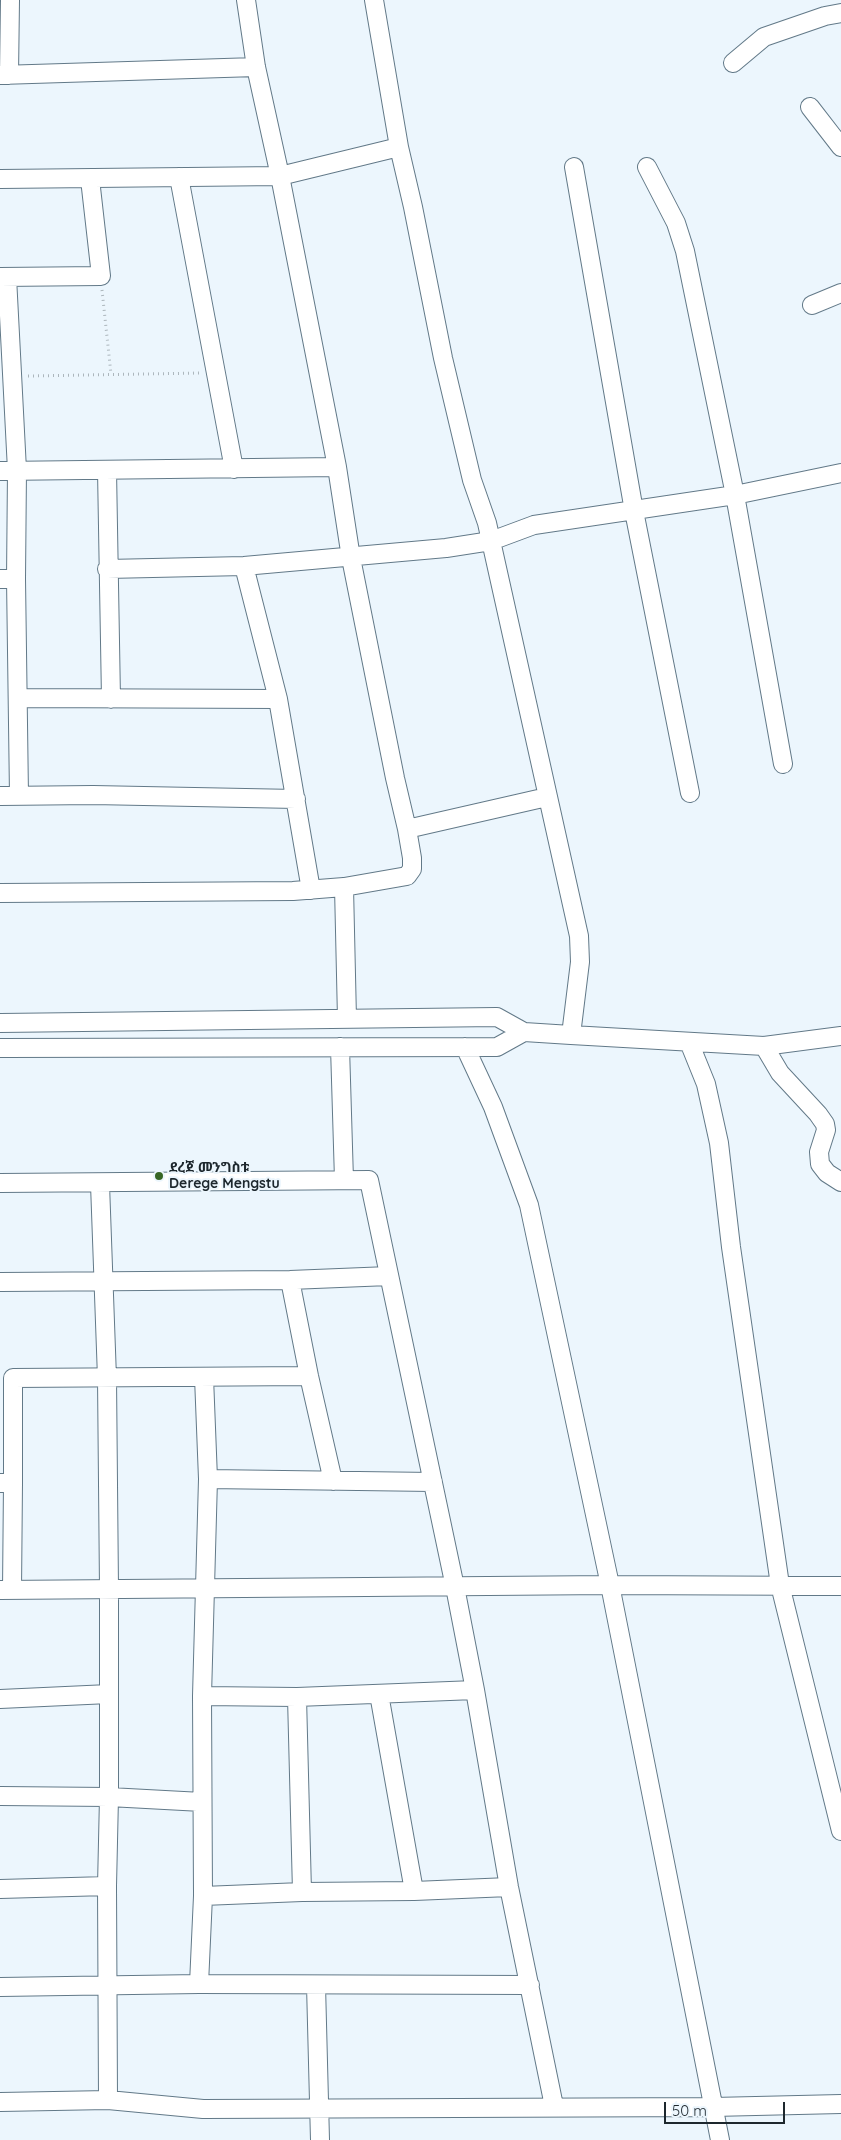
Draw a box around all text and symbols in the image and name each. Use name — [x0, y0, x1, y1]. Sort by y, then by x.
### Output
place label: ደረጀ መንግስቱ Derege Mengstu — [169, 1160, 280, 1192]
marker: ደረጀ መንግስቱ Derege Mengstu — [153, 1170, 165, 1182]
scale bar — [666, 2092, 787, 2124]
text: 50 m — [672, 2101, 707, 2120]

